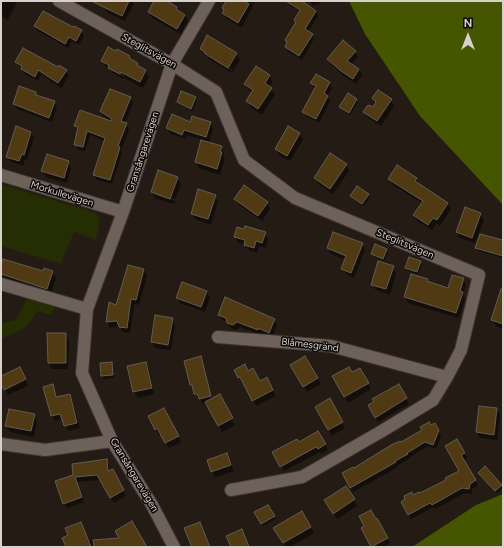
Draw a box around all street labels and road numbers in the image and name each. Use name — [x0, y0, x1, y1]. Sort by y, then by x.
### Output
street label: Steglitsvägen — [119, 31, 179, 71]
street label: Gransångarevägen — [124, 110, 162, 194]
street label: Morkullevägen — [29, 179, 95, 209]
street label: Steglitsvägen — [374, 226, 436, 262]
street label: Blåmesgränd — [281, 336, 339, 354]
street label: Gransångarevägen — [107, 436, 161, 514]

